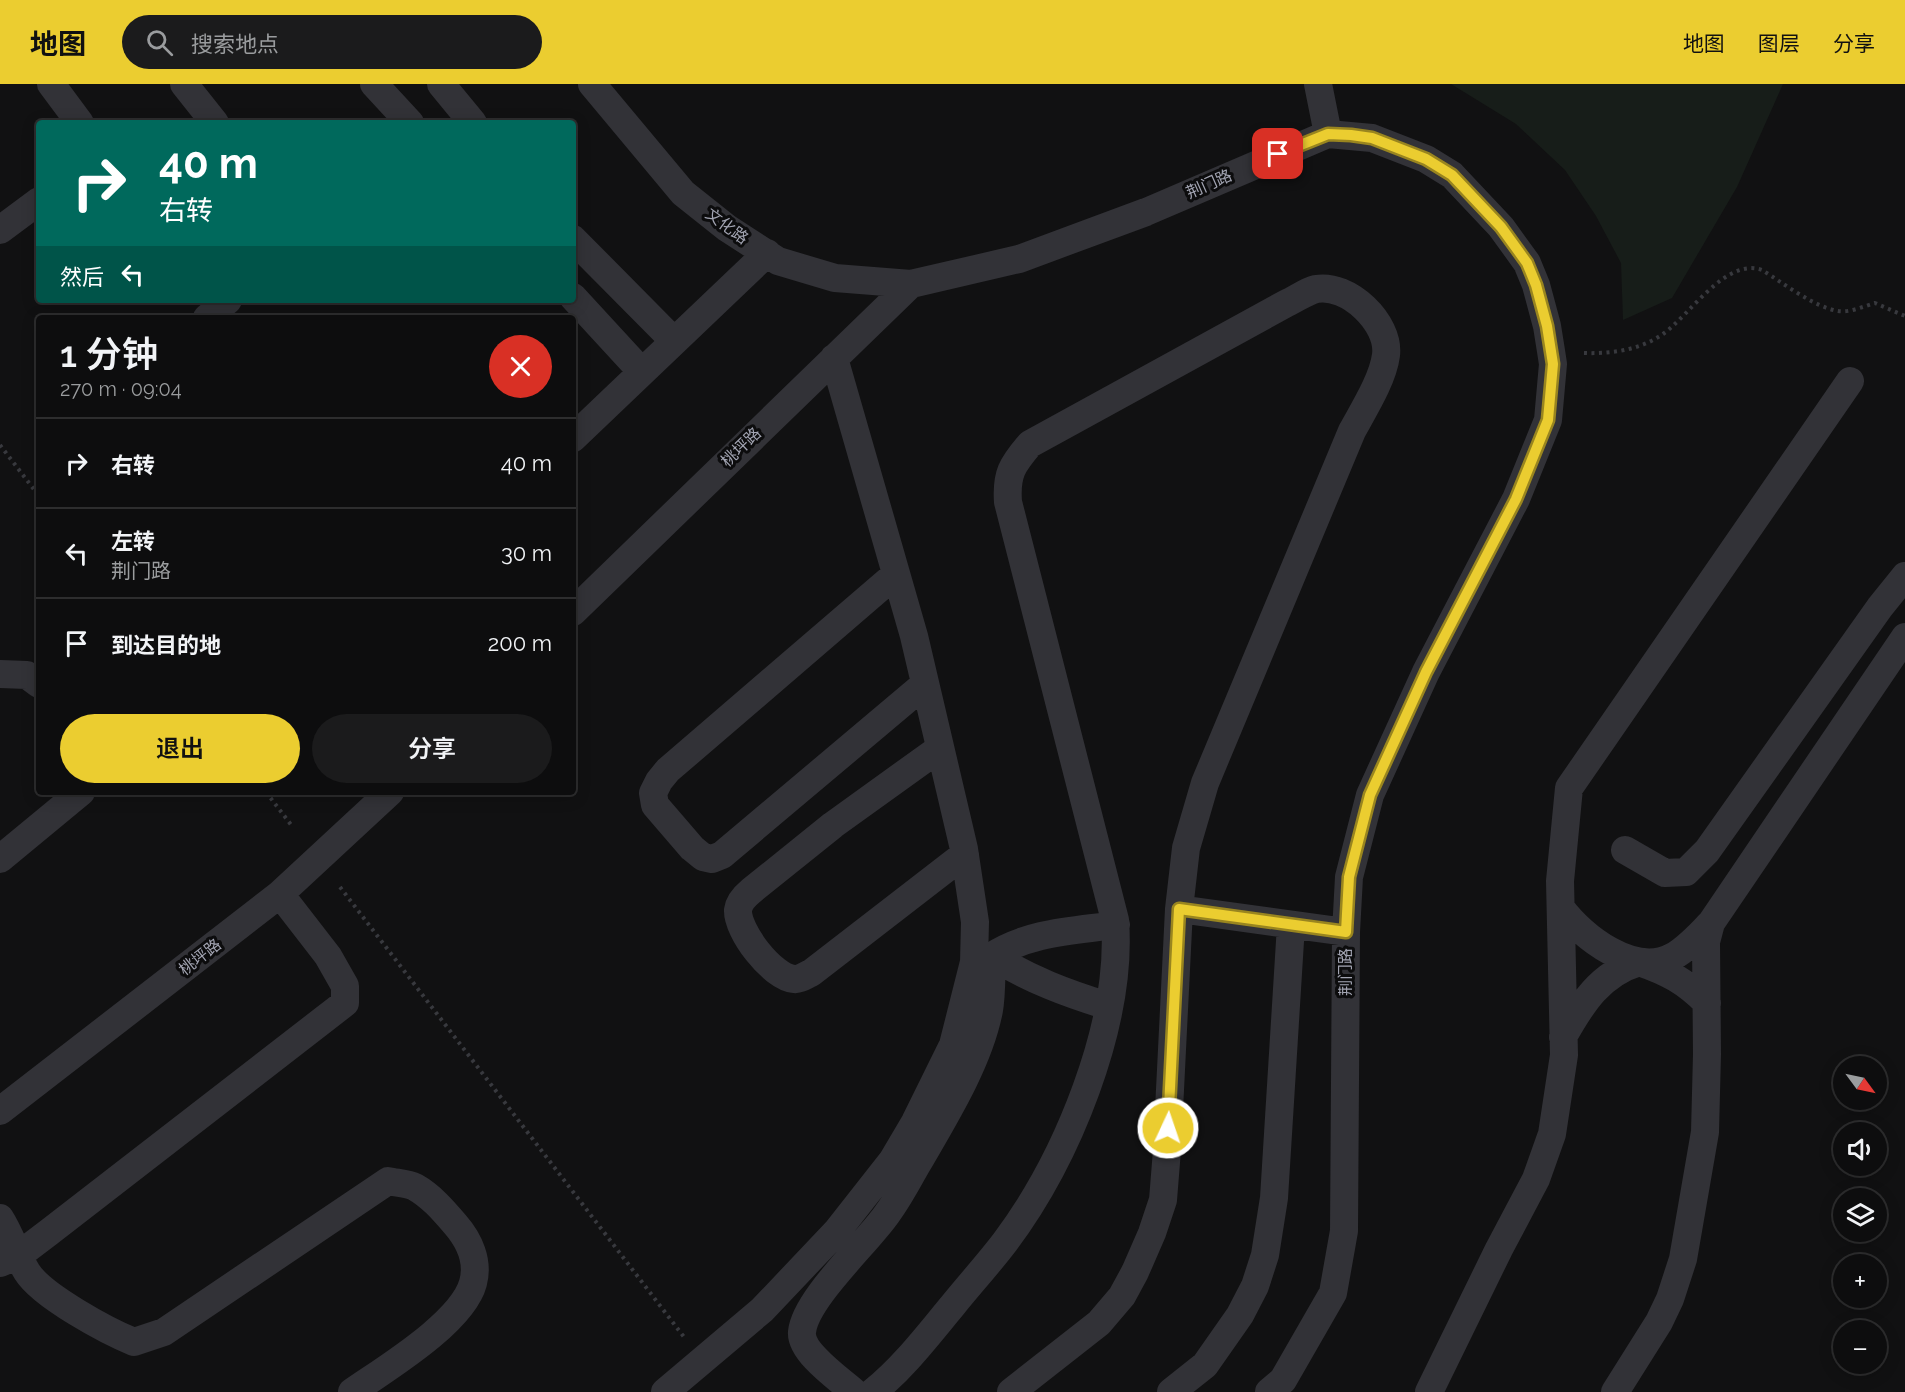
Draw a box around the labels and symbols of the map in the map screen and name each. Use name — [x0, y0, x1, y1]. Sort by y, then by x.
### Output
pin — [1252, 128, 1303, 179]
street label: 荆门路 — [1183, 166, 1235, 202]
street label: 文化路 — [702, 204, 752, 248]
street label: 桃坪路 — [717, 423, 765, 471]
street label: 桃坪路 — [175, 935, 225, 979]
street label: 荆门路 — [1336, 948, 1355, 996]
north arrow — [1833, 1056, 1887, 1110]
position arrow — [1136, 1096, 1200, 1160]

